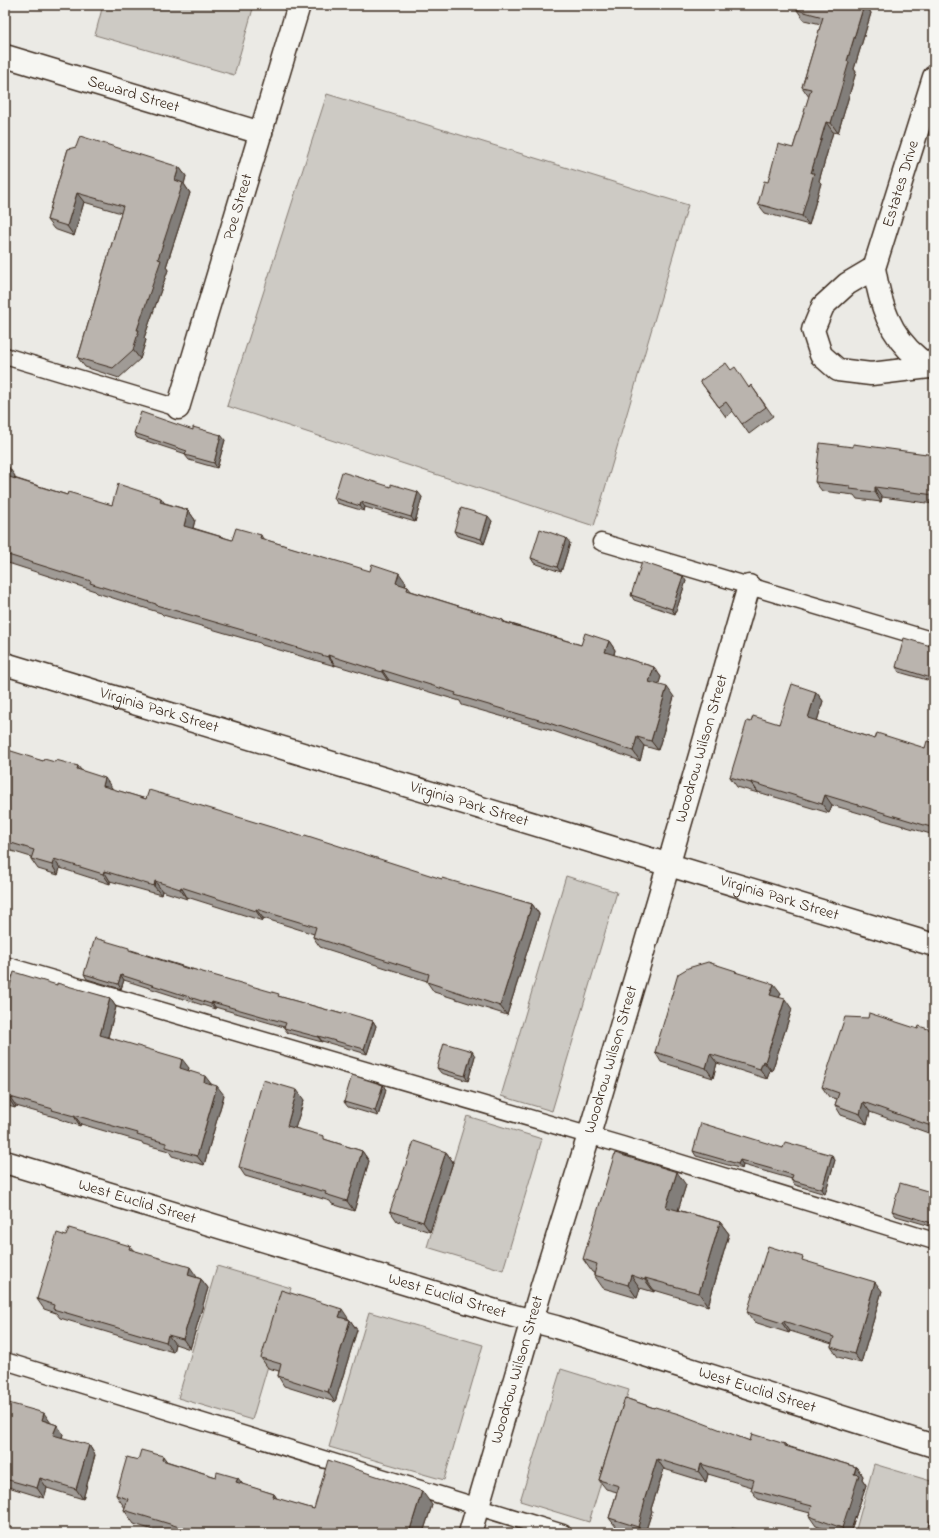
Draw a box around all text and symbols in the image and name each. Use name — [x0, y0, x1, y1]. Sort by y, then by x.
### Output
street label: Seward Street — [84, 69, 183, 120]
street label: Estates Drive — [876, 137, 926, 231]
street label: Poe Street — [217, 170, 260, 243]
street label: Woodrow Wilson Street — [669, 671, 735, 826]
street label: Virginia Park Street — [96, 681, 222, 740]
street label: Virginia Park Street — [406, 775, 532, 834]
street label: Virginia Park Street — [716, 869, 842, 928]
street label: Woodrow Wilson Street — [578, 982, 645, 1137]
street label: West Euclid Street — [75, 1173, 200, 1231]
street label: West Euclid Street — [385, 1267, 509, 1325]
street label: Woodrow Wilson Street — [485, 1292, 551, 1447]
street label: West Euclid Street — [695, 1361, 819, 1420]

